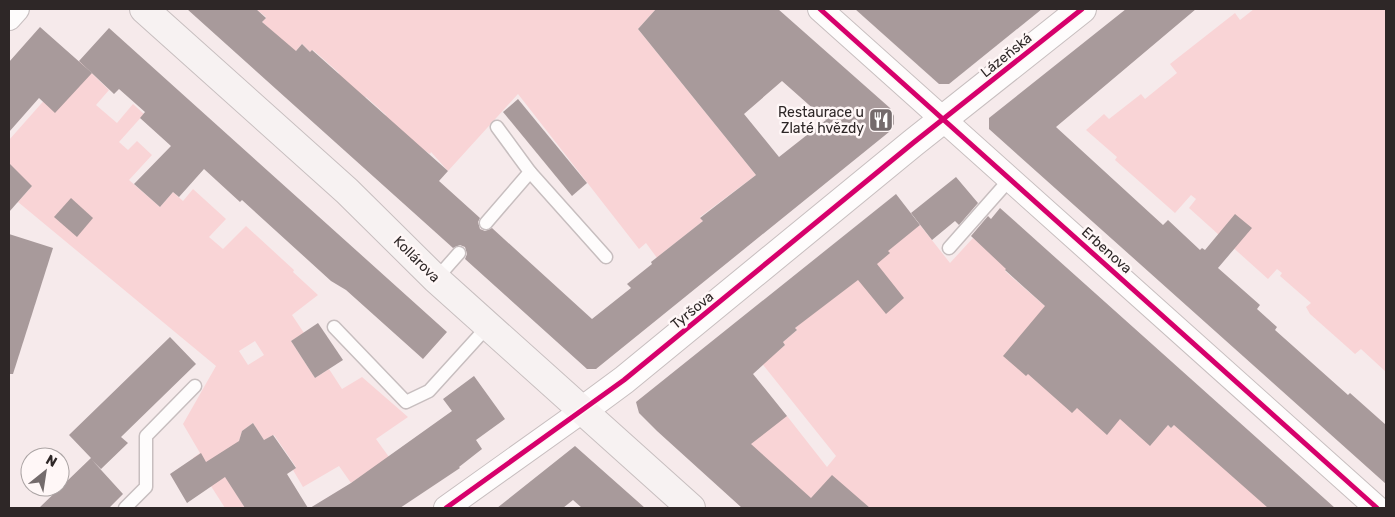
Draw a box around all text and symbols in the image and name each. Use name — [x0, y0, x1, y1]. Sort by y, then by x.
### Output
street label: Lázeňská — [977, 30, 1035, 81]
place label: Restaurace u Zlaté hvězdy — [778, 104, 864, 137]
restaurant icon: Restaurace u Zlaté hvězdy — [868, 107, 894, 133]
street label: Erbenova — [1078, 223, 1135, 277]
street label: Kollárova — [390, 233, 443, 286]
street label: Tyršova — [667, 288, 717, 333]
north arrow — [20, 447, 70, 497]
text: N — [43, 451, 60, 471]

